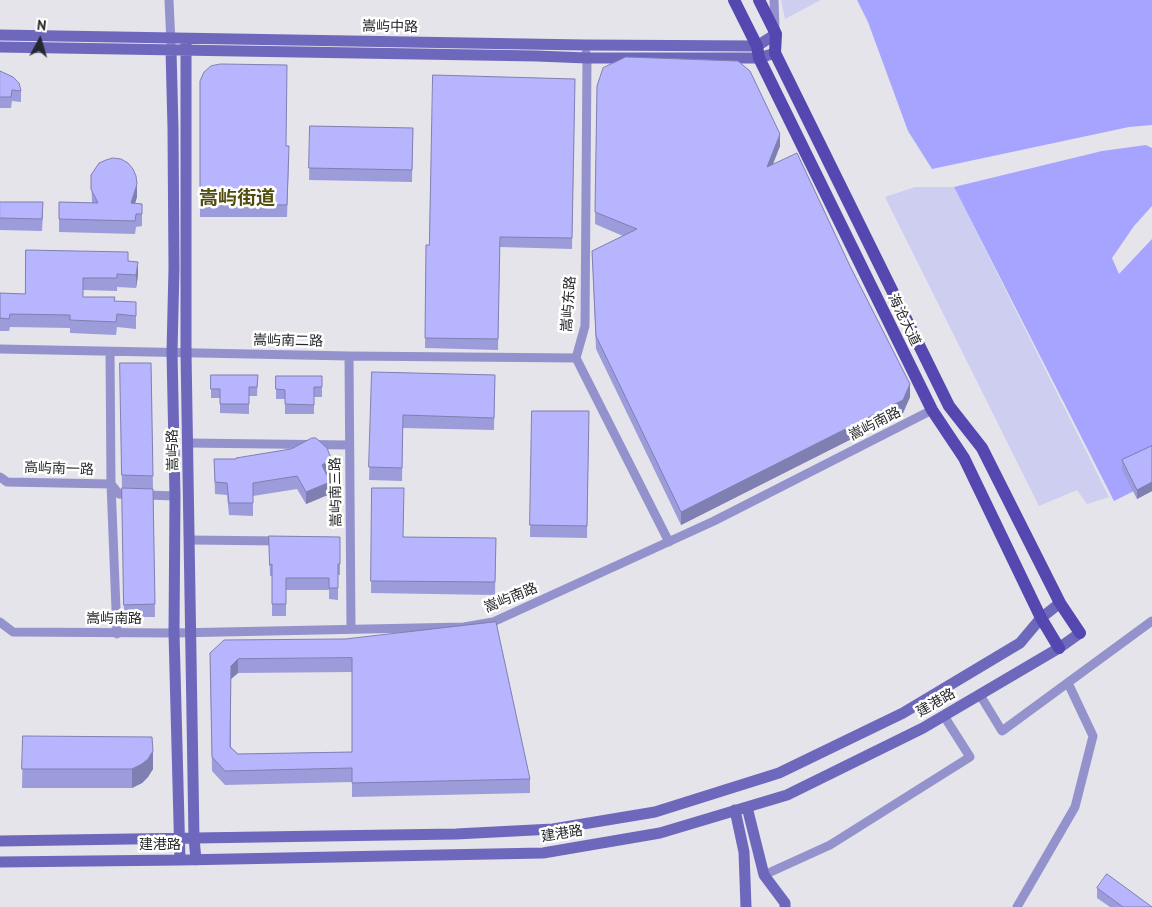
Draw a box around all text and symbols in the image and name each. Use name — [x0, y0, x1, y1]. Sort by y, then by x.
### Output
north arrow — [15, 15, 65, 65]
text: N — [36, 16, 47, 35]
street label: 嵩屿中路 — [362, 18, 418, 36]
district label: 嵩屿街道 — [199, 188, 275, 210]
street label: 嵩屿东路 — [559, 275, 579, 333]
street label: 海沧大道 — [884, 291, 924, 349]
street label: 嵩屿南二路 — [253, 332, 323, 350]
street label: 嵩屿南路 — [846, 404, 904, 444]
street label: 嵩屿路 — [164, 429, 182, 471]
street label: 嵩屿南三路 — [327, 457, 345, 527]
street label: 高屿南一路 — [24, 459, 94, 479]
street label: 嵩屿南路 — [482, 580, 540, 616]
street label: 嵩屿南路 — [86, 611, 142, 627]
street label: 建港路 — [914, 685, 958, 721]
street label: 建港路 — [540, 822, 584, 846]
street label: 建港路 — [139, 837, 181, 853]

